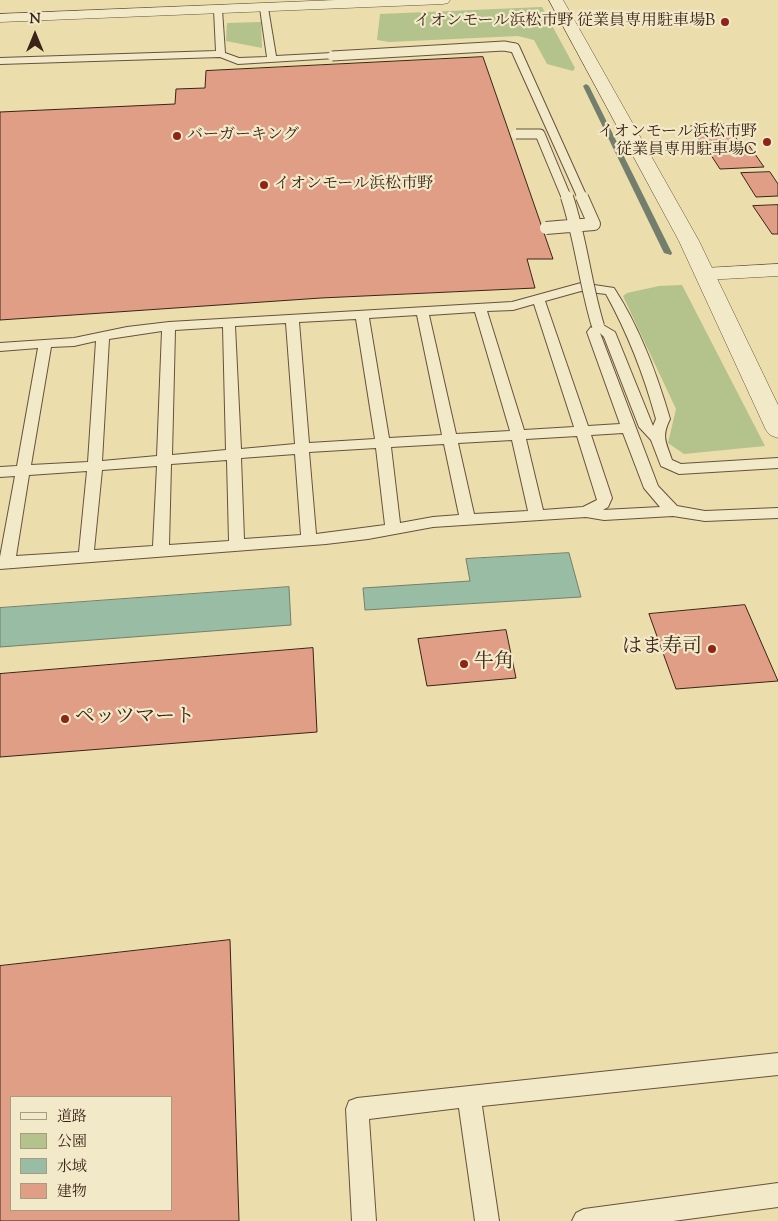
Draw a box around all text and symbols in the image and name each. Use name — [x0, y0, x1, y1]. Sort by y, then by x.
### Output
north arrow — [10, 10, 60, 60]
text: N — [29, 10, 41, 30]
place label: イオンモール浜松市野 従業員専用駐車場B — [414, 12, 715, 32]
marker: イオンモール浜松市野 従業員専用駐車場B — [719, 16, 731, 28]
place label: イオンモール浜松市野 従業員専用駐車場C — [598, 123, 757, 161]
place label: バーガーキング — [187, 126, 299, 146]
marker: バーガーキング — [171, 130, 183, 142]
marker: イオンモール浜松市野 従業員専用駐車場C — [761, 136, 773, 148]
place label: イオンモール浜松市野 — [274, 175, 433, 195]
marker: イオンモール浜松市野 — [258, 179, 270, 191]
place label: はま寿司 — [622, 637, 702, 661]
marker: はま寿司 — [706, 643, 718, 655]
place label: 牛角 — [474, 652, 514, 676]
marker: 牛角 — [458, 658, 470, 670]
place label: ペッツマート — [75, 707, 195, 731]
marker: ペッツマート — [59, 713, 71, 725]
legend — [10, 1096, 172, 1211]
text: 道路 — [57, 1107, 87, 1128]
text: 公園 — [57, 1132, 87, 1153]
text: 水域 — [57, 1157, 87, 1178]
text: 建物 — [57, 1182, 87, 1203]

